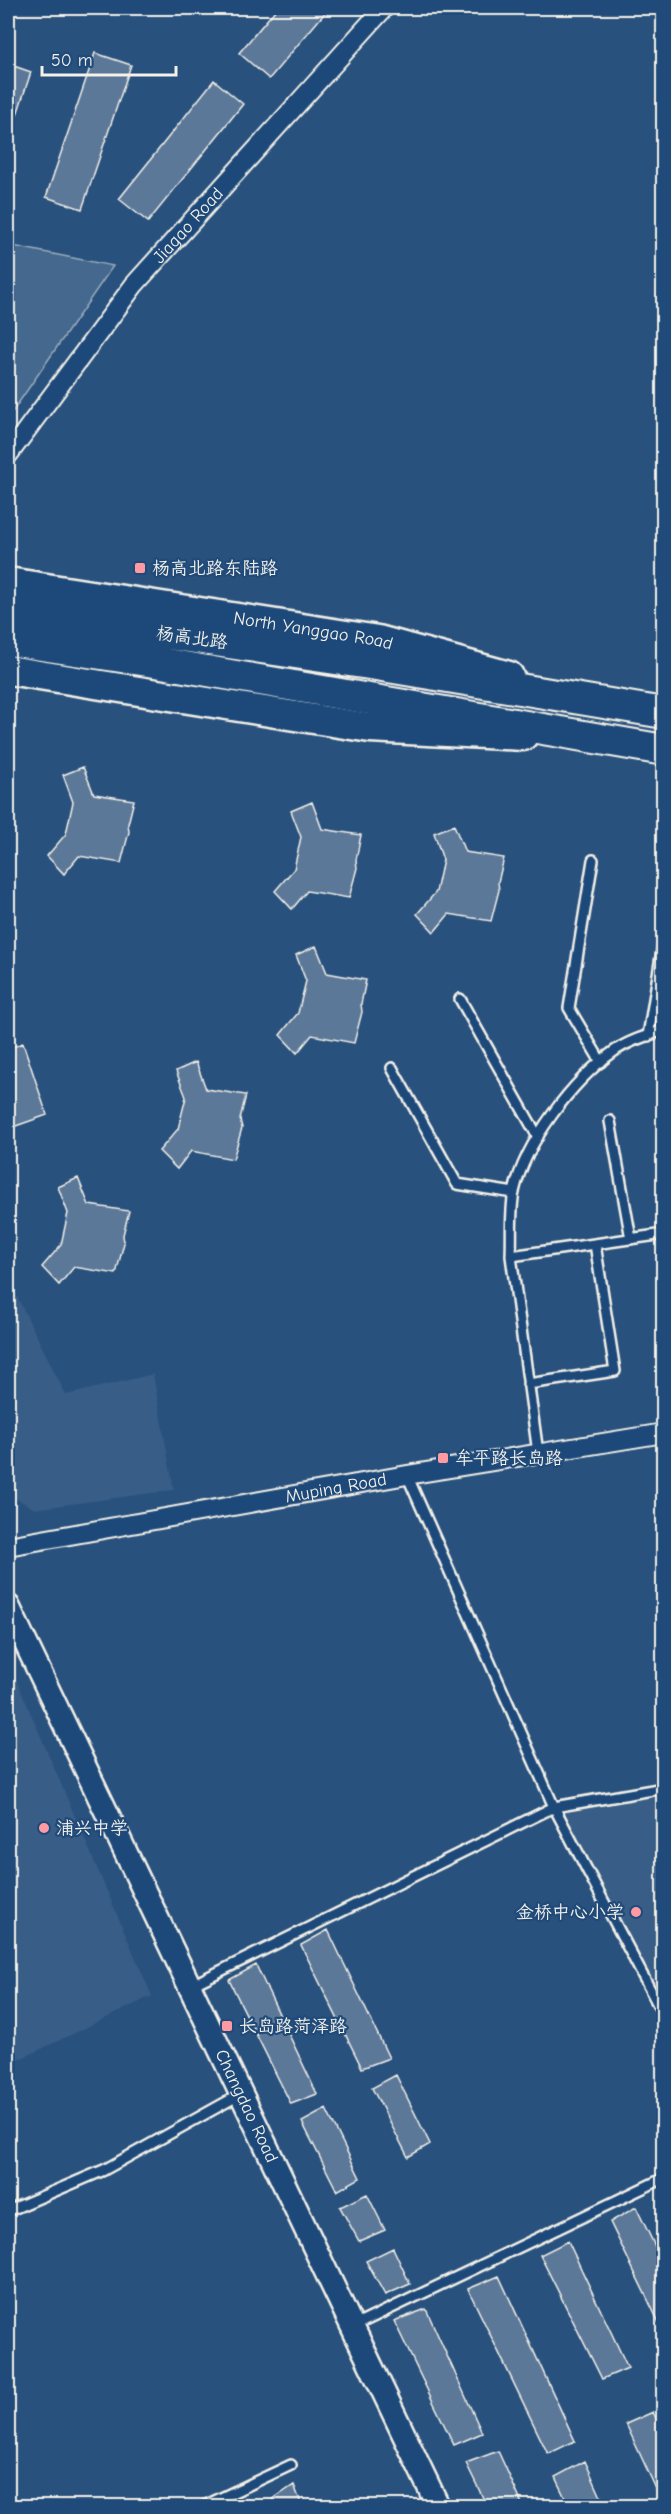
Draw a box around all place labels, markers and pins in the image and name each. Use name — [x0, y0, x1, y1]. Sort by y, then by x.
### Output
place label: 杨高北路东陆路 — [152, 558, 278, 579]
marker: 杨高北路东陆路 — [133, 561, 147, 575]
place label: 牟平路长岛路 — [455, 1448, 563, 1469]
marker: 牟平路长岛路 — [436, 1451, 450, 1465]
place label: 浦兴中学 — [56, 1818, 128, 1839]
marker: 浦兴中学 — [37, 1821, 51, 1835]
place label: 金桥中心小学 — [516, 1902, 624, 1923]
marker: 金桥中心小学 — [629, 1905, 643, 1919]
place label: 长岛路菏泽路 — [239, 2016, 347, 2037]
marker: 长岛路菏泽路 — [220, 2019, 234, 2033]

